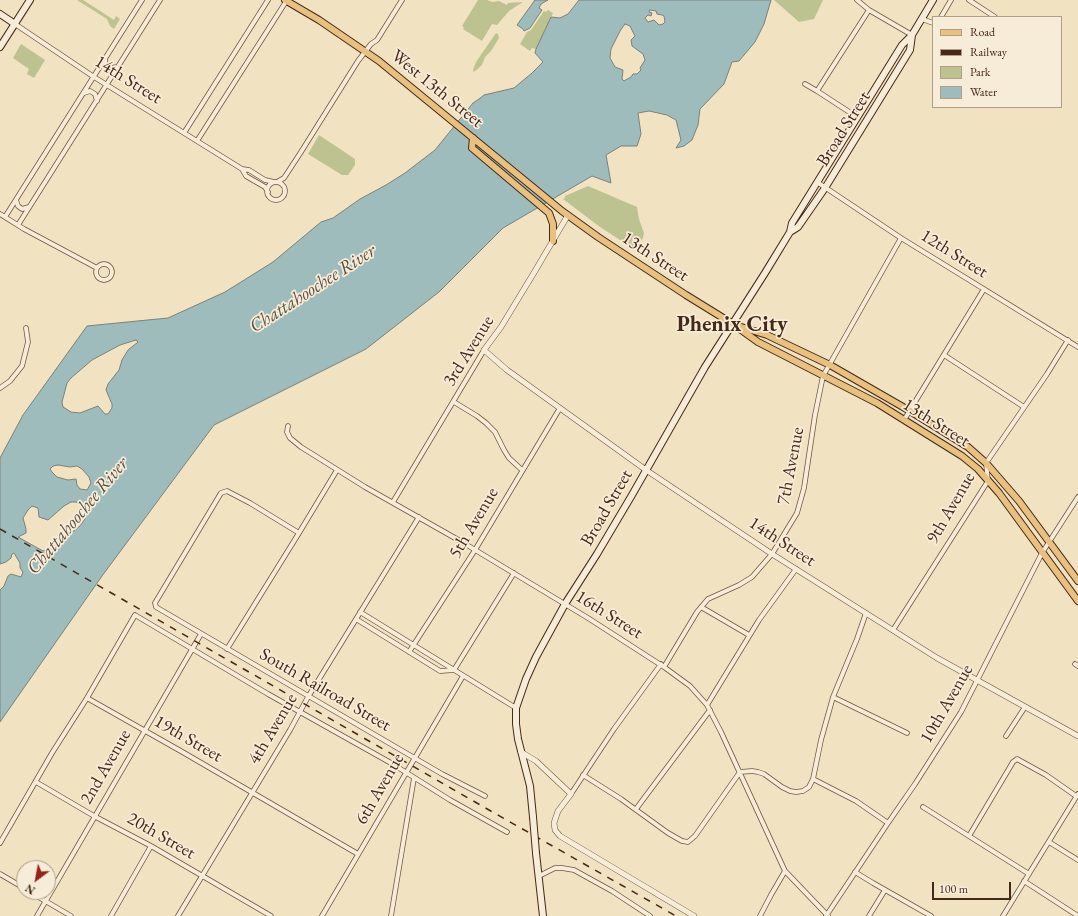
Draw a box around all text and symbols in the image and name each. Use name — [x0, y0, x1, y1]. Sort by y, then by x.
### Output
legend — [932, 16, 1062, 108]
text: Road — [970, 24, 995, 40]
text: Railway — [970, 44, 1007, 60]
street label: West 13th Street — [387, 45, 487, 133]
street label: 14th Street — [90, 51, 166, 109]
text: Park — [970, 64, 990, 80]
text: Water — [970, 84, 997, 100]
street label: Broad Street — [812, 87, 876, 171]
street label: 12th Street — [916, 225, 992, 283]
street label: 13th Street — [618, 227, 692, 287]
water label: Chattahoochee River — [246, 240, 380, 338]
street label: 3rd Avenue — [439, 312, 499, 390]
district label: Phenix City — [676, 312, 788, 338]
street label: 13th Street — [898, 394, 974, 452]
street label: 7th Avenue — [773, 425, 809, 507]
water label: Chattahoochee River — [22, 453, 134, 579]
street label: Broad Street — [577, 466, 637, 550]
street label: 9th Avenue — [922, 468, 980, 548]
street label: 5th Avenue — [444, 484, 504, 562]
street label: 14th Street — [745, 512, 819, 572]
street label: 16th Street — [571, 586, 647, 644]
street label: South Railroad Street — [256, 644, 394, 736]
street label: 10th Avenue — [916, 661, 978, 747]
street label: 4th Avenue — [243, 690, 303, 768]
street label: 19th Street — [150, 711, 226, 767]
street label: 2nd Avenue — [76, 726, 136, 808]
street label: 6th Avenue — [351, 749, 409, 829]
street label: 20th Street — [123, 808, 199, 864]
north arrow — [16, 860, 56, 900]
scale bar — [934, 874, 1013, 900]
text: N — [23, 881, 38, 898]
text: 100 m — [939, 881, 968, 897]

